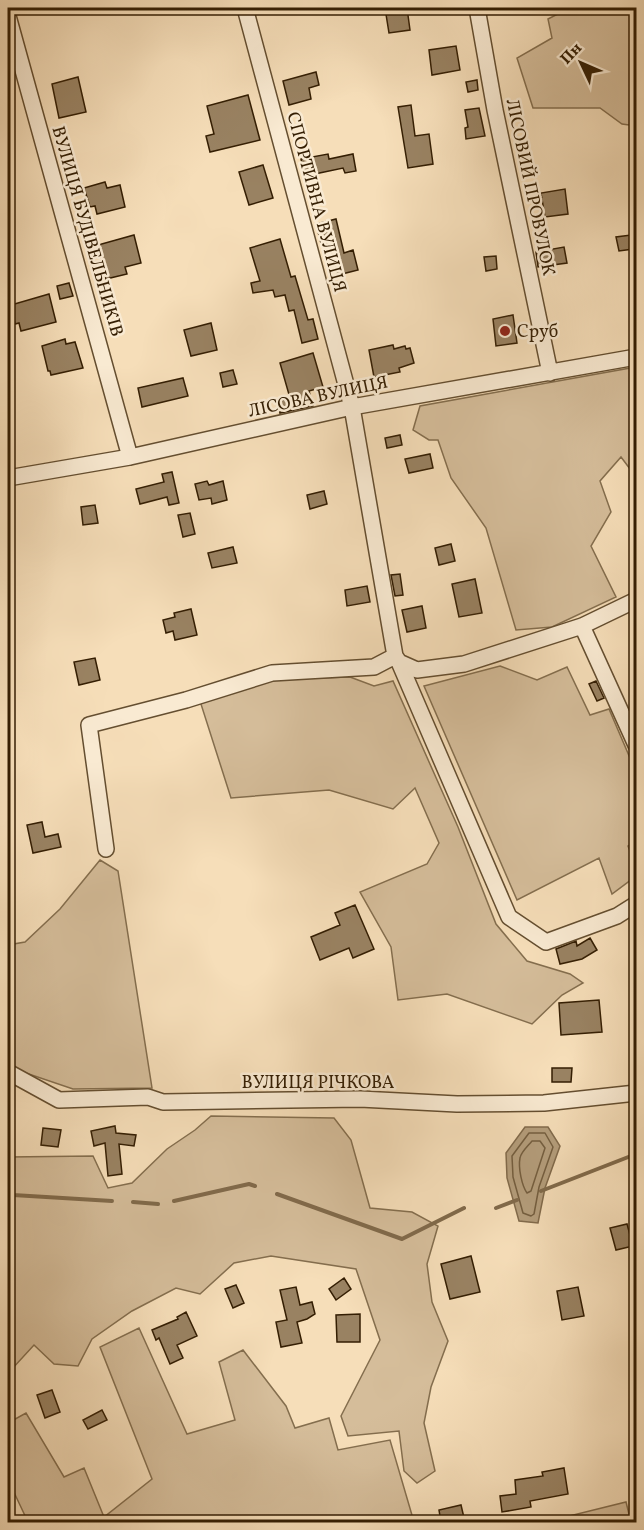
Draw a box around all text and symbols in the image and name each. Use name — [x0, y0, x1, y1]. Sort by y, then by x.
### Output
north arrow — [551, 33, 611, 93]
text: Пн — [556, 38, 587, 70]
street label: ЛІСОВИЙ ПРОВУЛОК — [499, 96, 561, 278]
street label: СПОРТИВНА ВУЛИЦЯ — [279, 109, 352, 295]
street label: ВУЛИЦЯ БУДІВЕЛЬНИКІВ — [44, 123, 129, 340]
place label: Сруб — [517, 320, 558, 345]
marker: Сруб — [498, 324, 512, 338]
street label: ЛІСОВА ВУЛИЦЯ — [246, 370, 391, 425]
street label: ВУЛИЦЯ РІЧКОВА — [242, 1071, 395, 1096]

